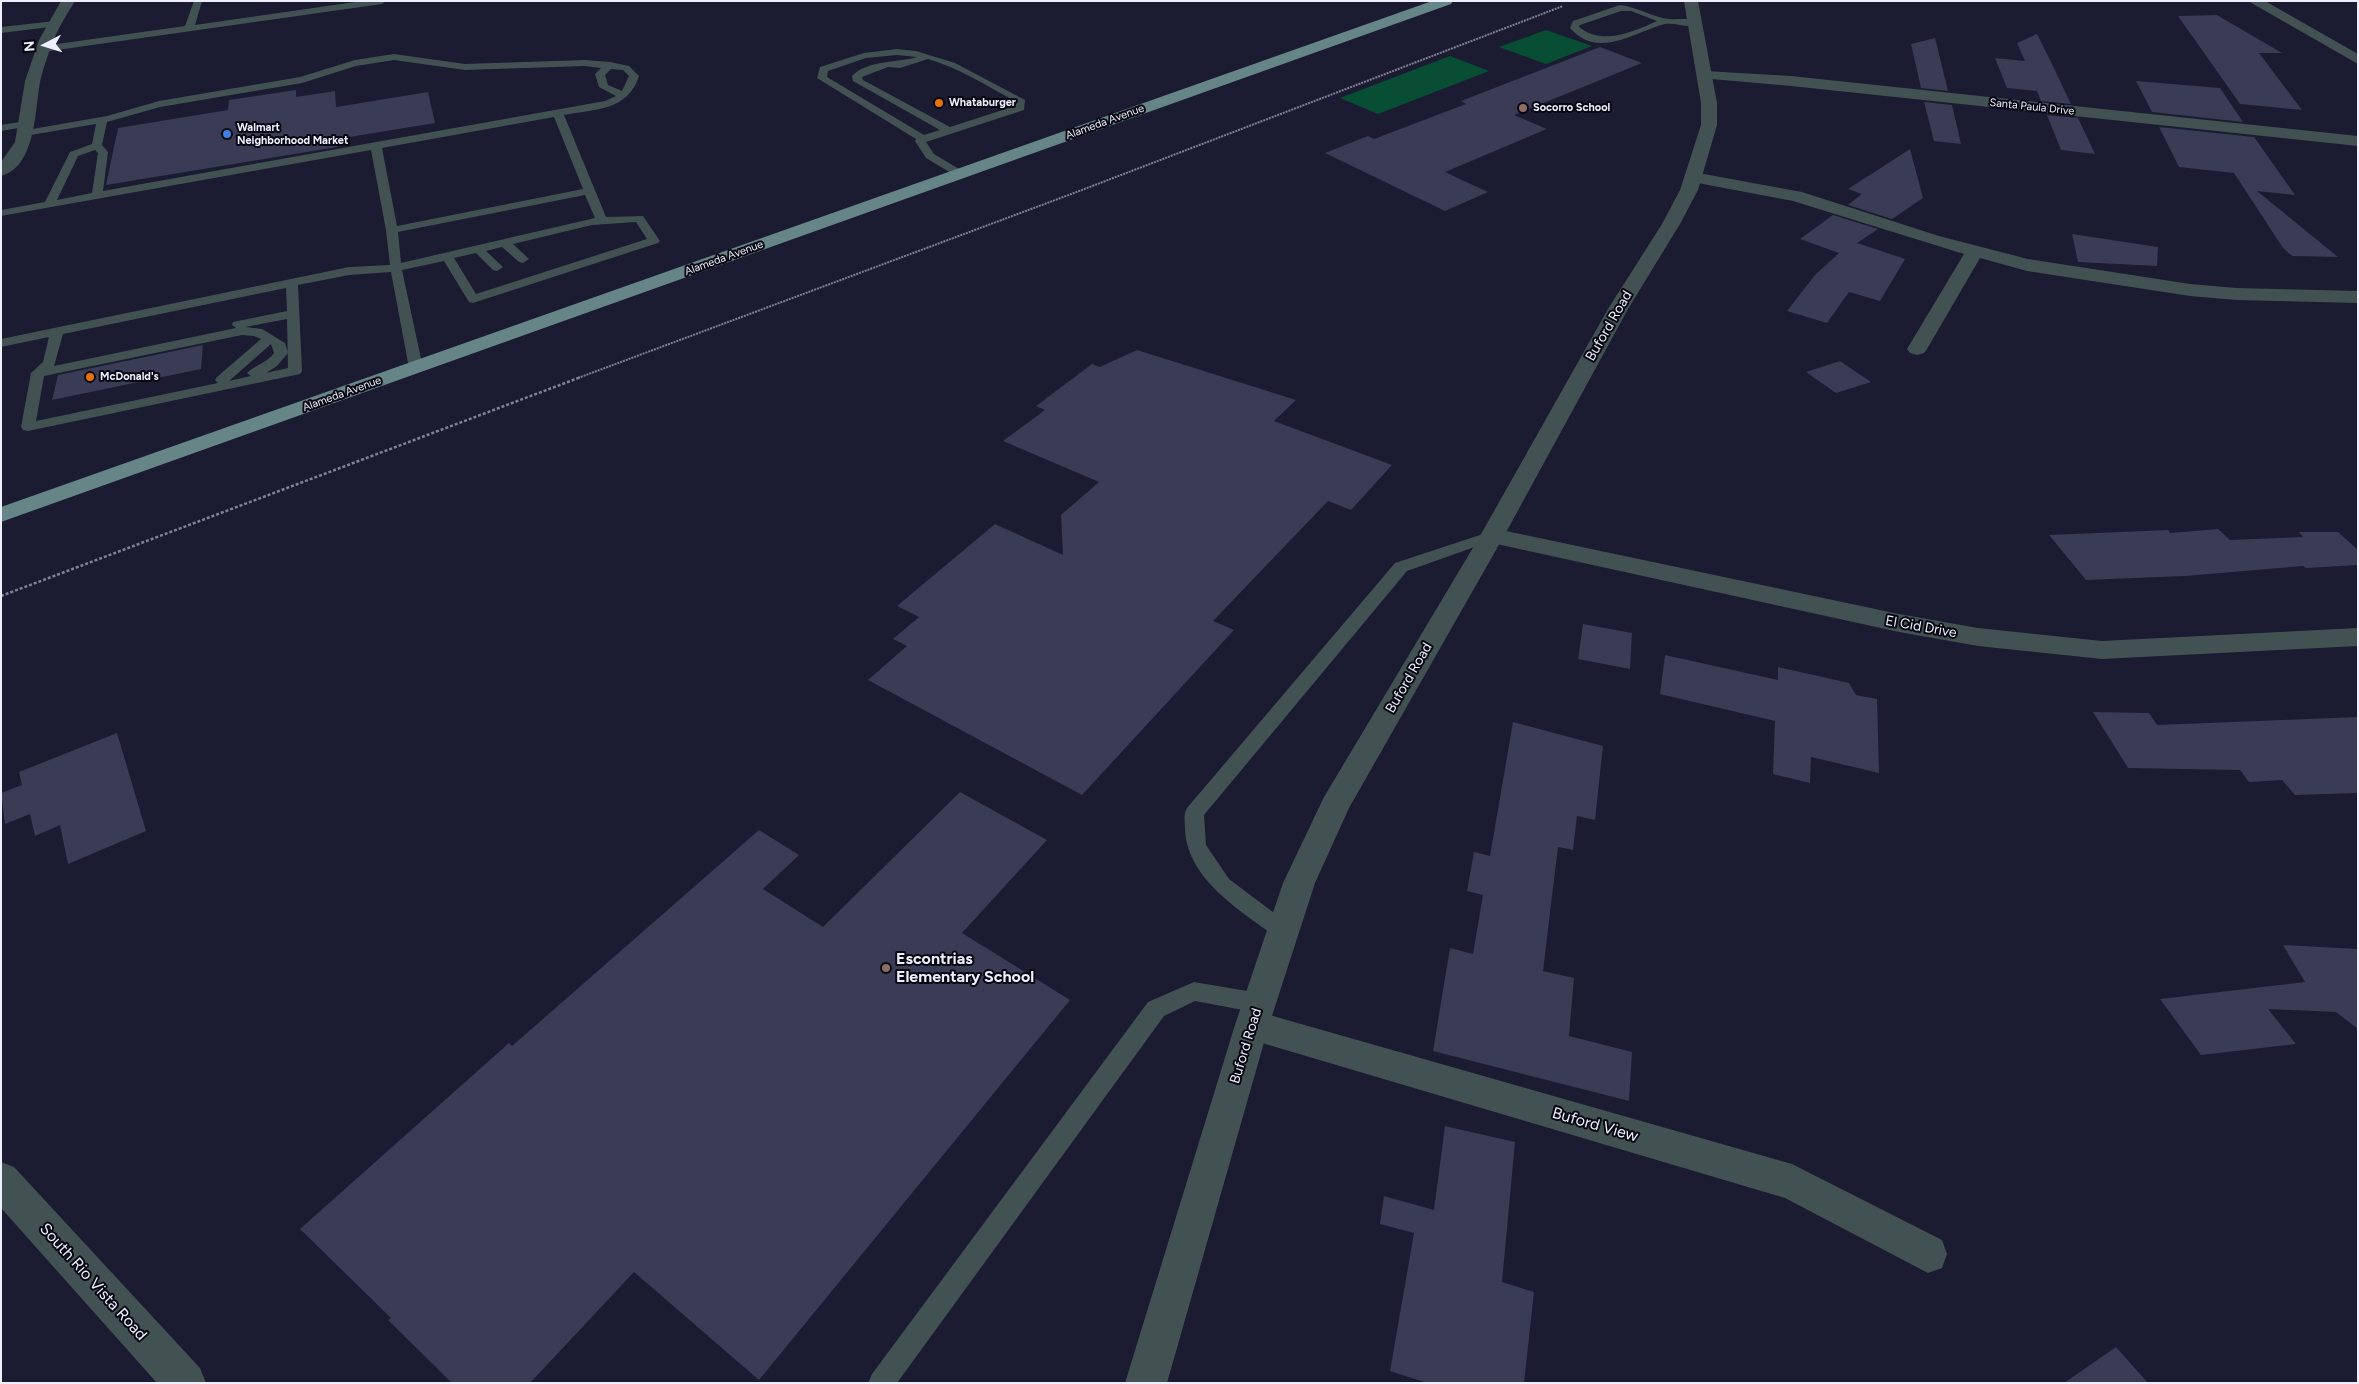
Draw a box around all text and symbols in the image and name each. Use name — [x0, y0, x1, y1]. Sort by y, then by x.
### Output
north arrow — [20, 20, 70, 70]
text: N — [21, 40, 38, 52]
place label: Whataburger — [949, 96, 1016, 110]
street label: Santa Paula Drive — [1989, 96, 2075, 118]
marker: Whataburger — [933, 97, 945, 109]
place label: Socorro School — [1533, 101, 1610, 115]
street label: Alameda Avenue — [1064, 102, 1146, 142]
marker: Socorro School — [1517, 102, 1529, 114]
place label: Walmart Neighborhood Market — [237, 121, 348, 147]
marker: Walmart Neighborhood Market — [221, 128, 233, 140]
street label: Alameda Avenue — [683, 238, 765, 278]
street label: Buford Road — [1582, 288, 1636, 364]
place label: McDonald's — [100, 370, 159, 384]
marker: McDonald's — [84, 371, 96, 383]
street label: Alameda Avenue — [301, 374, 383, 414]
street label: El Cid Drive — [1884, 612, 1958, 642]
street label: Buford Road — [1382, 640, 1436, 716]
place label: Escontrias Elementary School — [896, 949, 1034, 987]
marker: Escontrias Elementary School — [880, 962, 892, 974]
street label: Buford Road — [1227, 1006, 1265, 1086]
street label: Buford View — [1550, 1104, 1640, 1146]
street label: South Rio Vista Road — [35, 1219, 151, 1345]

